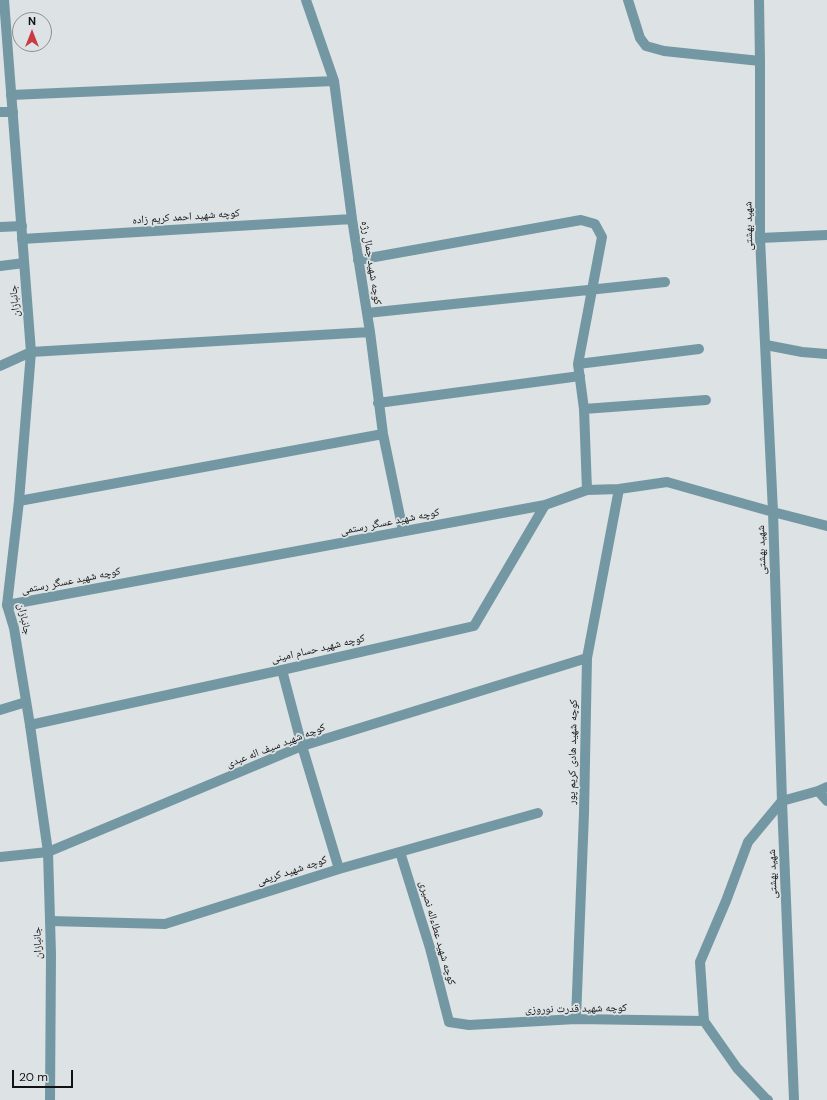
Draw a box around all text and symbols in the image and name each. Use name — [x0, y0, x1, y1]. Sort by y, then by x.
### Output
north arrow — [12, 12, 52, 52]
text: N — [28, 14, 36, 28]
street label: شهید بهشتی — [742, 201, 756, 251]
street label: کوچه شهید احمد کریم زاده — [132, 207, 240, 227]
street label: کوچه شهید جمال رژه — [358, 220, 384, 306]
street label: جانبازان — [7, 284, 23, 318]
street label: کوچه شهید عسگر رستمی — [339, 506, 441, 538]
street label: شهید بهشتی — [755, 525, 769, 575]
street label: کوچه شهید عسگر رستمی — [20, 565, 122, 597]
street label: جانبازان — [14, 602, 34, 636]
street label: کوچه شهید حسام امینی — [270, 632, 366, 666]
street label: کوچه شهید هادی کریم پور — [565, 699, 581, 805]
street label: کوچه شهید سیف اله عبدی — [225, 721, 327, 771]
street label: شهید بهشتی — [766, 849, 780, 899]
street label: کوچه شهید کریمی — [255, 853, 329, 889]
street label: کوچه شهید عطاءاله نصیری — [416, 879, 458, 987]
street label: جانبازان — [31, 927, 45, 959]
street label: کوچه شهید قدرت نوروزی — [525, 1002, 627, 1016]
scale bar — [14, 1062, 75, 1088]
text: 20 m — [19, 1069, 48, 1085]

